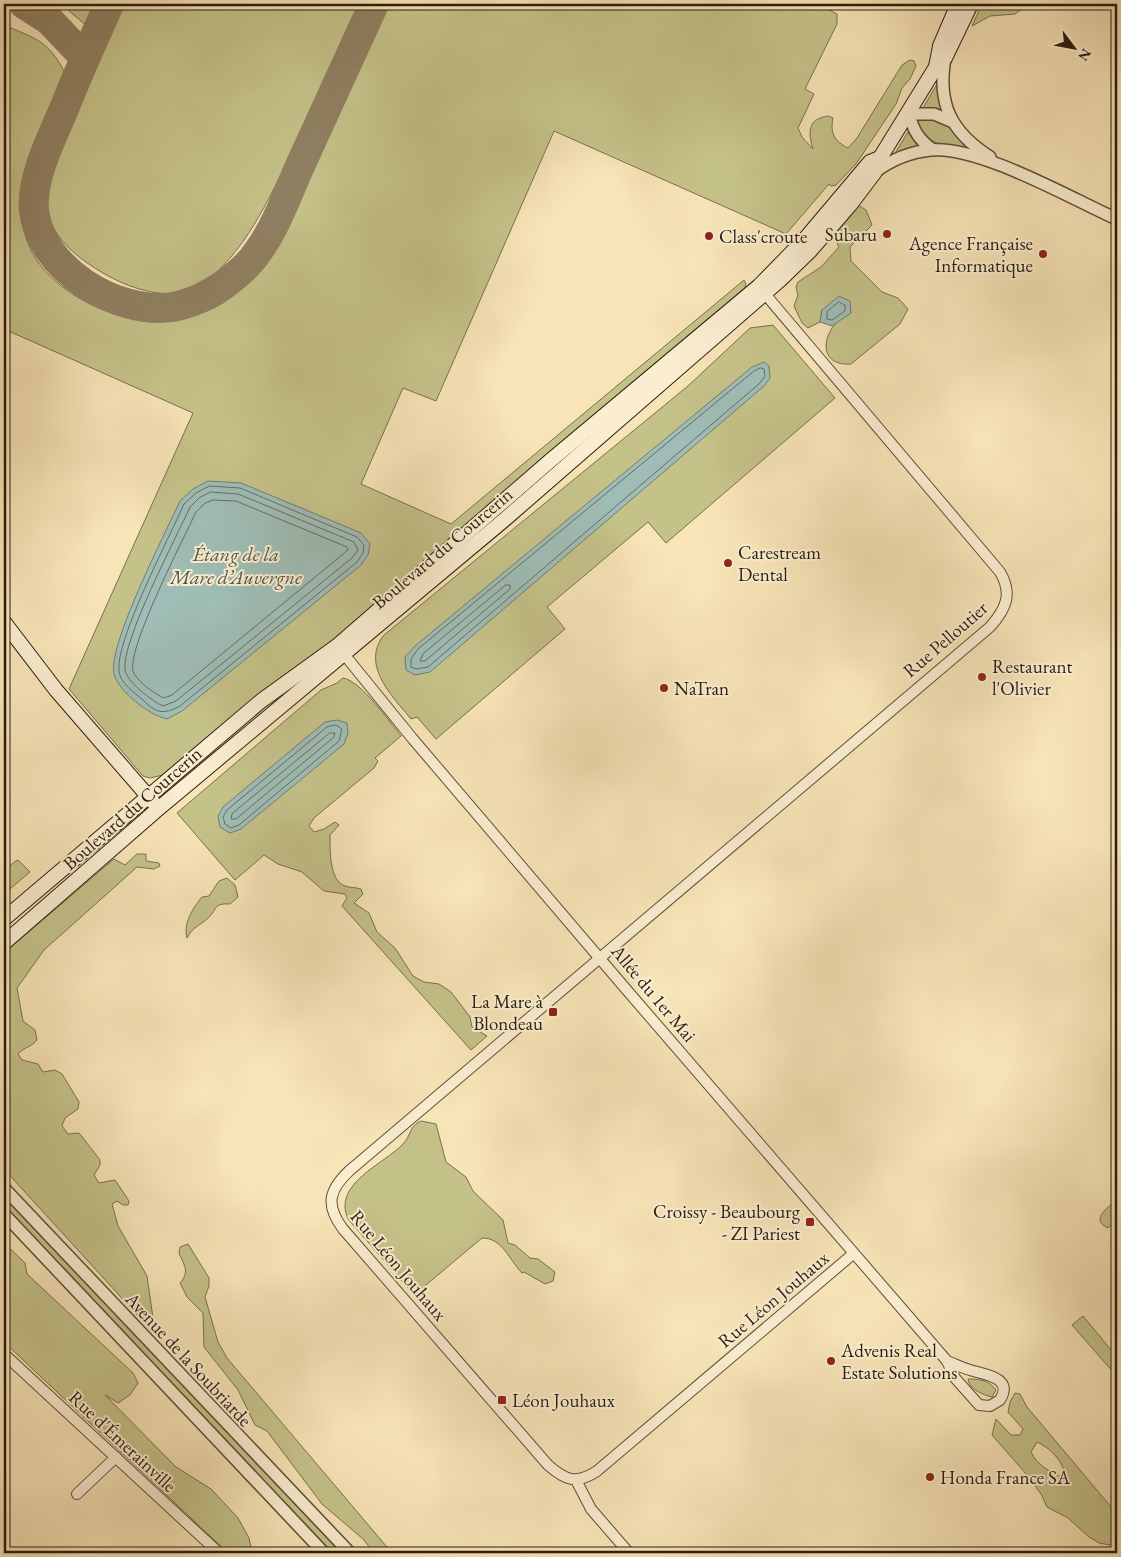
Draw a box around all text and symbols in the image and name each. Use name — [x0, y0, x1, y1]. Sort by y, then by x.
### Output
north arrow — [1048, 22, 1098, 72]
text: N — [1074, 45, 1096, 65]
place label: Subaru — [825, 222, 877, 247]
place label: Class'croute — [719, 224, 807, 249]
marker: Subaru — [881, 228, 893, 240]
marker: Class'croute — [703, 230, 715, 242]
place label: Agence Française Informatique — [908, 231, 1033, 278]
marker: Agence Française Informatique — [1037, 248, 1049, 260]
street label: Boulevard du Courcerin — [367, 482, 518, 615]
place label: Carestream Dental — [738, 540, 821, 587]
water label: Étang de la Mare d’Auvergne — [169, 541, 302, 590]
marker: Carestream Dental — [722, 557, 734, 569]
street label: Rue Pelloutier — [898, 595, 994, 683]
place label: Restaurant l'Olivier — [992, 654, 1073, 701]
marker: Restaurant l'Olivier — [976, 671, 988, 683]
place label: NaTran — [674, 676, 729, 701]
marker: NaTran — [658, 682, 670, 694]
street label: Boulevard du Courcerin — [58, 741, 207, 876]
street label: Allée du 1er Mai — [605, 939, 702, 1047]
place label: La Mare à Blondeau — [471, 989, 543, 1036]
marker: La Mare à Blondeau — [547, 1006, 559, 1018]
place label: Croissy - Beaubourg - ZI Pariest — [653, 1199, 801, 1246]
street label: Rue Léon Jouhaux — [345, 1205, 453, 1327]
marker: Croissy - Beaubourg - ZI Pariest — [804, 1216, 816, 1228]
street label: Rue Léon Jouhaux — [713, 1245, 835, 1353]
street label: Avenue de la Soubriarde — [119, 1286, 257, 1432]
place label: Advenis Real Estate Solutions — [840, 1338, 957, 1385]
marker: Advenis Real Estate Solutions — [825, 1355, 837, 1367]
street label: Rue d'Émerainville — [63, 1385, 182, 1498]
place label: Léon Jouhaux — [512, 1388, 616, 1413]
marker: Léon Jouhaux — [496, 1394, 508, 1406]
place label: Honda France SA — [940, 1465, 1071, 1490]
marker: Honda France SA — [924, 1471, 936, 1483]

